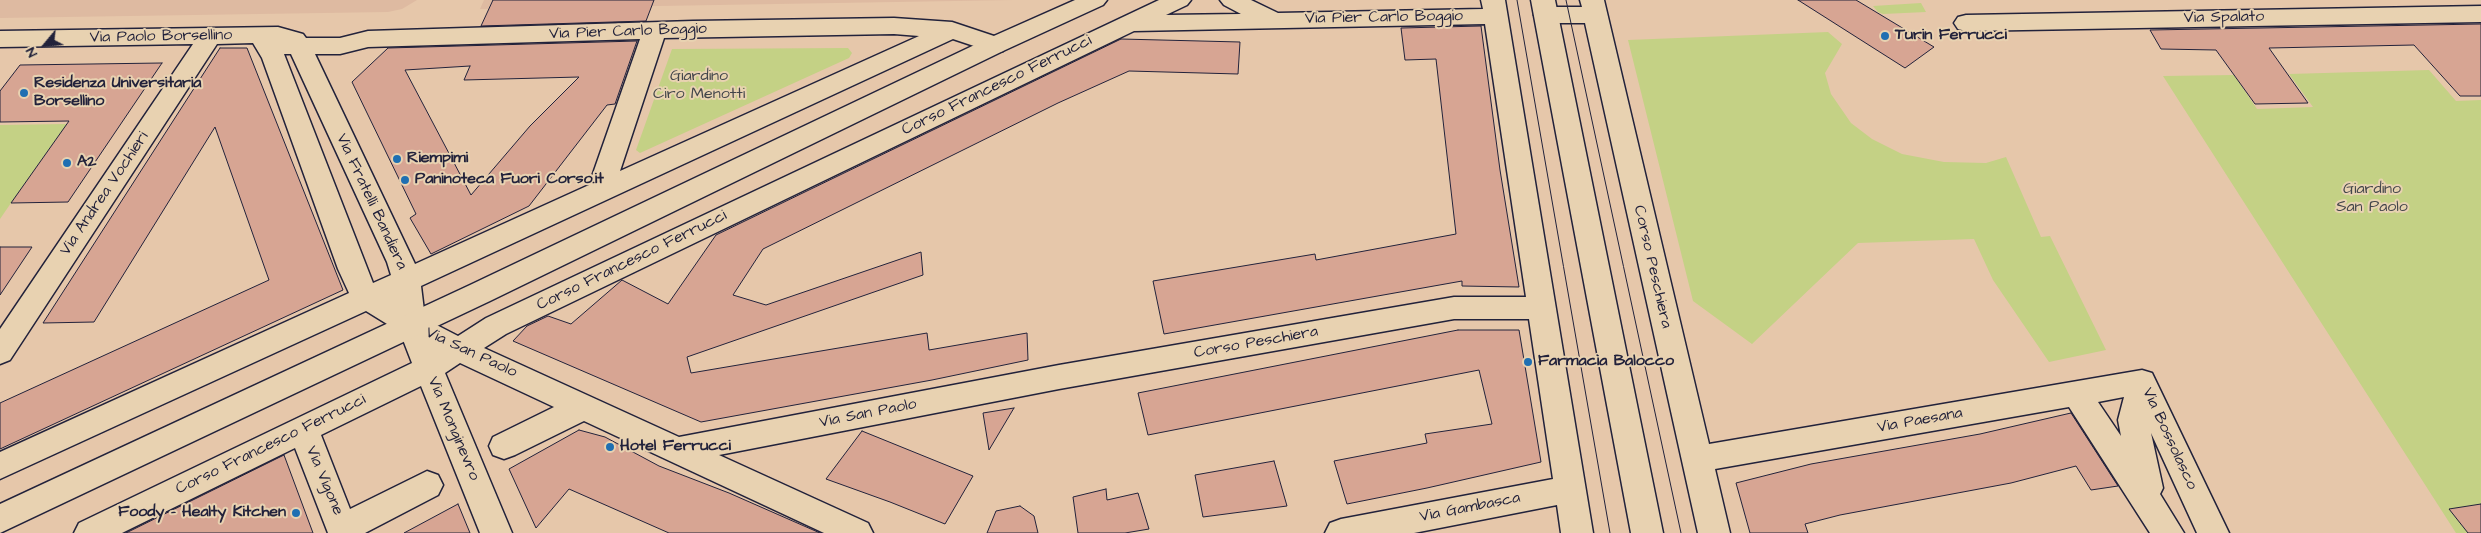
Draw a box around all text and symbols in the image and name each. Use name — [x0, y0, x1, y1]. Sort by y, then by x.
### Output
street label: Via Pier Carlo Boggio — [1305, 7, 1463, 29]
street label: Via Spalato — [2184, 8, 2264, 28]
north arrow — [20, 20, 70, 70]
street label: Via Pier Carlo Boggio — [549, 20, 707, 44]
street label: Via Paolo Borsellino — [90, 26, 232, 48]
place label: Turin Ferrucci — [1895, 26, 2007, 46]
marker: Turin Ferrucci — [1879, 30, 1891, 42]
street label: Corso Francesco Ferrucci — [899, 32, 1095, 140]
text: N — [21, 43, 43, 61]
park label: Giardino Ciro Menotti — [653, 67, 745, 105]
place label: Residenza Universitaria Borsellino — [34, 74, 201, 112]
marker: Residenza Universitaria Borsellino — [18, 87, 30, 99]
street label: Via Andrea Vochieri — [57, 129, 153, 259]
street label: Via Fratelli Bandiera — [331, 131, 411, 273]
place label: Riempimi — [407, 149, 468, 169]
place label: A2 — [77, 153, 96, 173]
marker: Riempimi — [391, 153, 403, 165]
marker: A2 — [61, 157, 73, 169]
place label: Paninoteca Fuori Corso.it — [415, 170, 604, 190]
marker: Paninoteca Fuori Corso.it — [399, 174, 411, 186]
park label: Giardino San Paolo — [2336, 180, 2408, 218]
street label: Corso Peschiera — [1629, 204, 1675, 330]
street label: Corso Francesco Ferrucci — [534, 207, 730, 315]
street label: Via San Paolo — [422, 323, 520, 383]
street label: Corso Peschiera — [1192, 323, 1320, 363]
place label: Farmacia Balocco — [1538, 352, 1674, 372]
marker: Farmacia Balocco — [1522, 356, 1534, 368]
street label: Via Monginevro — [423, 374, 483, 484]
street label: Via Bossolasco — [2137, 385, 2201, 493]
street label: Corso Francesco Ferrucci — [173, 391, 369, 499]
street label: Via San Paolo — [818, 395, 918, 433]
street label: Via Paesana — [1876, 404, 1964, 438]
place label: Hotel Ferrucci — [620, 437, 731, 457]
marker: Hotel Ferrucci — [604, 441, 616, 453]
street label: Via Vigone — [301, 443, 347, 519]
street label: Via Gambasca — [1418, 489, 1522, 527]
place label: Foody - Healty Kitchen — [118, 503, 286, 523]
marker: Foody - Healty Kitchen — [290, 507, 302, 519]

